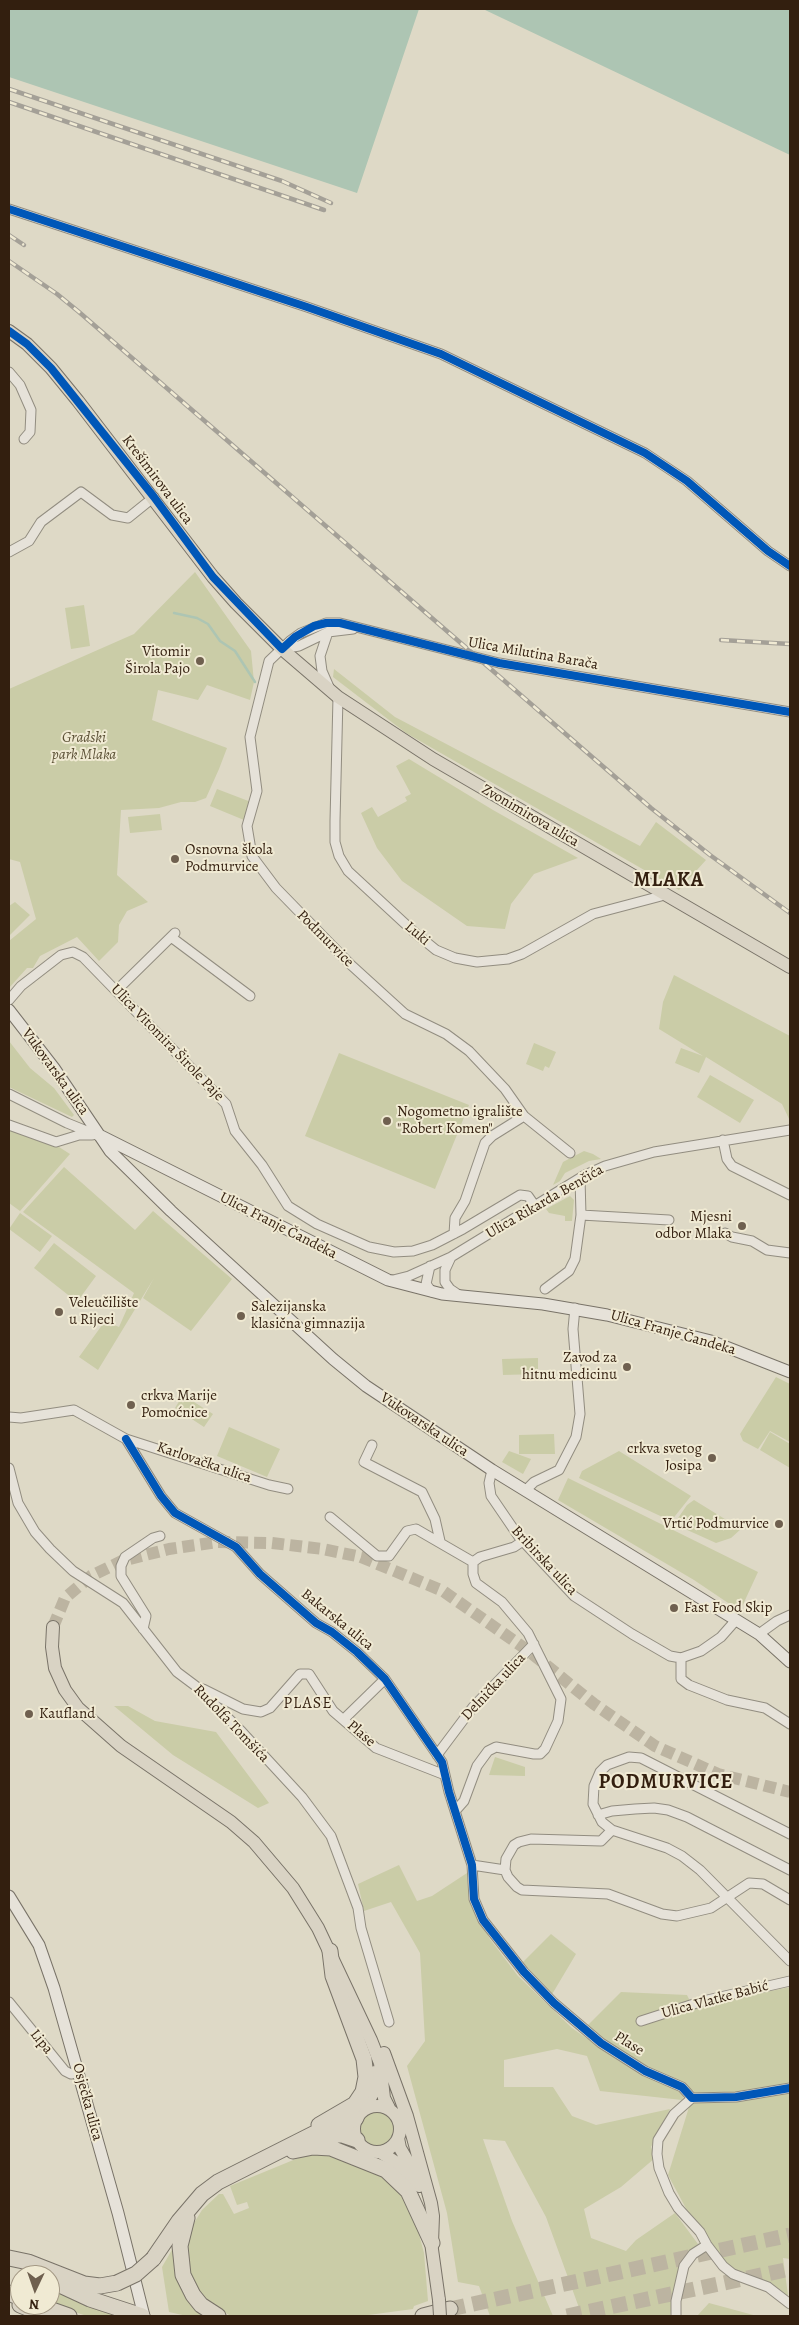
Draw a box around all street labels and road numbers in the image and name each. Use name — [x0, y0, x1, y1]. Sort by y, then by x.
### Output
street label: Krešimirova ulica — [118, 432, 196, 528]
street label: Ulica Milutina Barača — [466, 634, 600, 674]
street label: Zvonimirova ulica — [478, 781, 582, 851]
street label: Podmurvice — [293, 907, 357, 971]
street label: Luki — [401, 918, 433, 950]
street label: Ulica Vitomira Širole Paje — [106, 981, 228, 1105]
street label: Vukovarska ulica — [18, 1025, 92, 1119]
street label: Ulica Rikarda Benčića — [483, 1161, 607, 1243]
street label: Ulica Franje Čandeka — [216, 1189, 340, 1263]
street label: Ulica Franje Čandeka — [608, 1307, 738, 1359]
street label: Vukovarska ulica — [376, 1389, 472, 1461]
street label: Karlovačka ulica — [154, 1438, 254, 1488]
street label: Bribirska ulica — [507, 1522, 581, 1600]
street label: Bakarska ulica — [297, 1585, 377, 1655]
street label: Delnička ulica — [458, 1649, 530, 1725]
street label: Rudolfa Tomšića — [189, 1681, 273, 1767]
street label: Plase — [343, 1717, 379, 1751]
street label: Ulica Vlatke Babić — [660, 1977, 770, 2023]
street label: Lipa — [26, 2026, 56, 2058]
street label: Plase — [611, 2028, 647, 2060]
street label: Osječka ulica — [68, 2061, 106, 2143]

